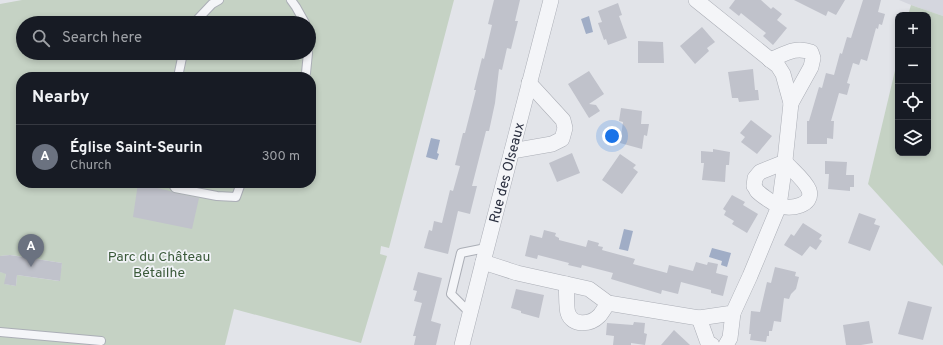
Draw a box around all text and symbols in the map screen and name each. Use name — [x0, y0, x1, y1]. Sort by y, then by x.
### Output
map controls — [895, 12, 931, 156]
button: + — [895, 12, 931, 48]
search box — [16, 16, 316, 60]
icon: search — [30, 27, 52, 49]
text: Search here — [62, 29, 142, 48]
button: − — [895, 48, 931, 84]
button: locate — [895, 84, 931, 120]
text: Nearby — [32, 87, 89, 109]
button: layers — [895, 120, 931, 156]
street label: Rue des OIseaux — [486, 121, 529, 225]
your location — [602, 126, 622, 146]
text: Église Saint-Seurin — [70, 139, 203, 158]
text: A — [40, 149, 50, 165]
text: 300 m — [262, 149, 300, 165]
text: Church — [70, 158, 112, 174]
pin: A — [18, 234, 44, 267]
park label: Parc du Château Bétailhe — [108, 249, 210, 282]

